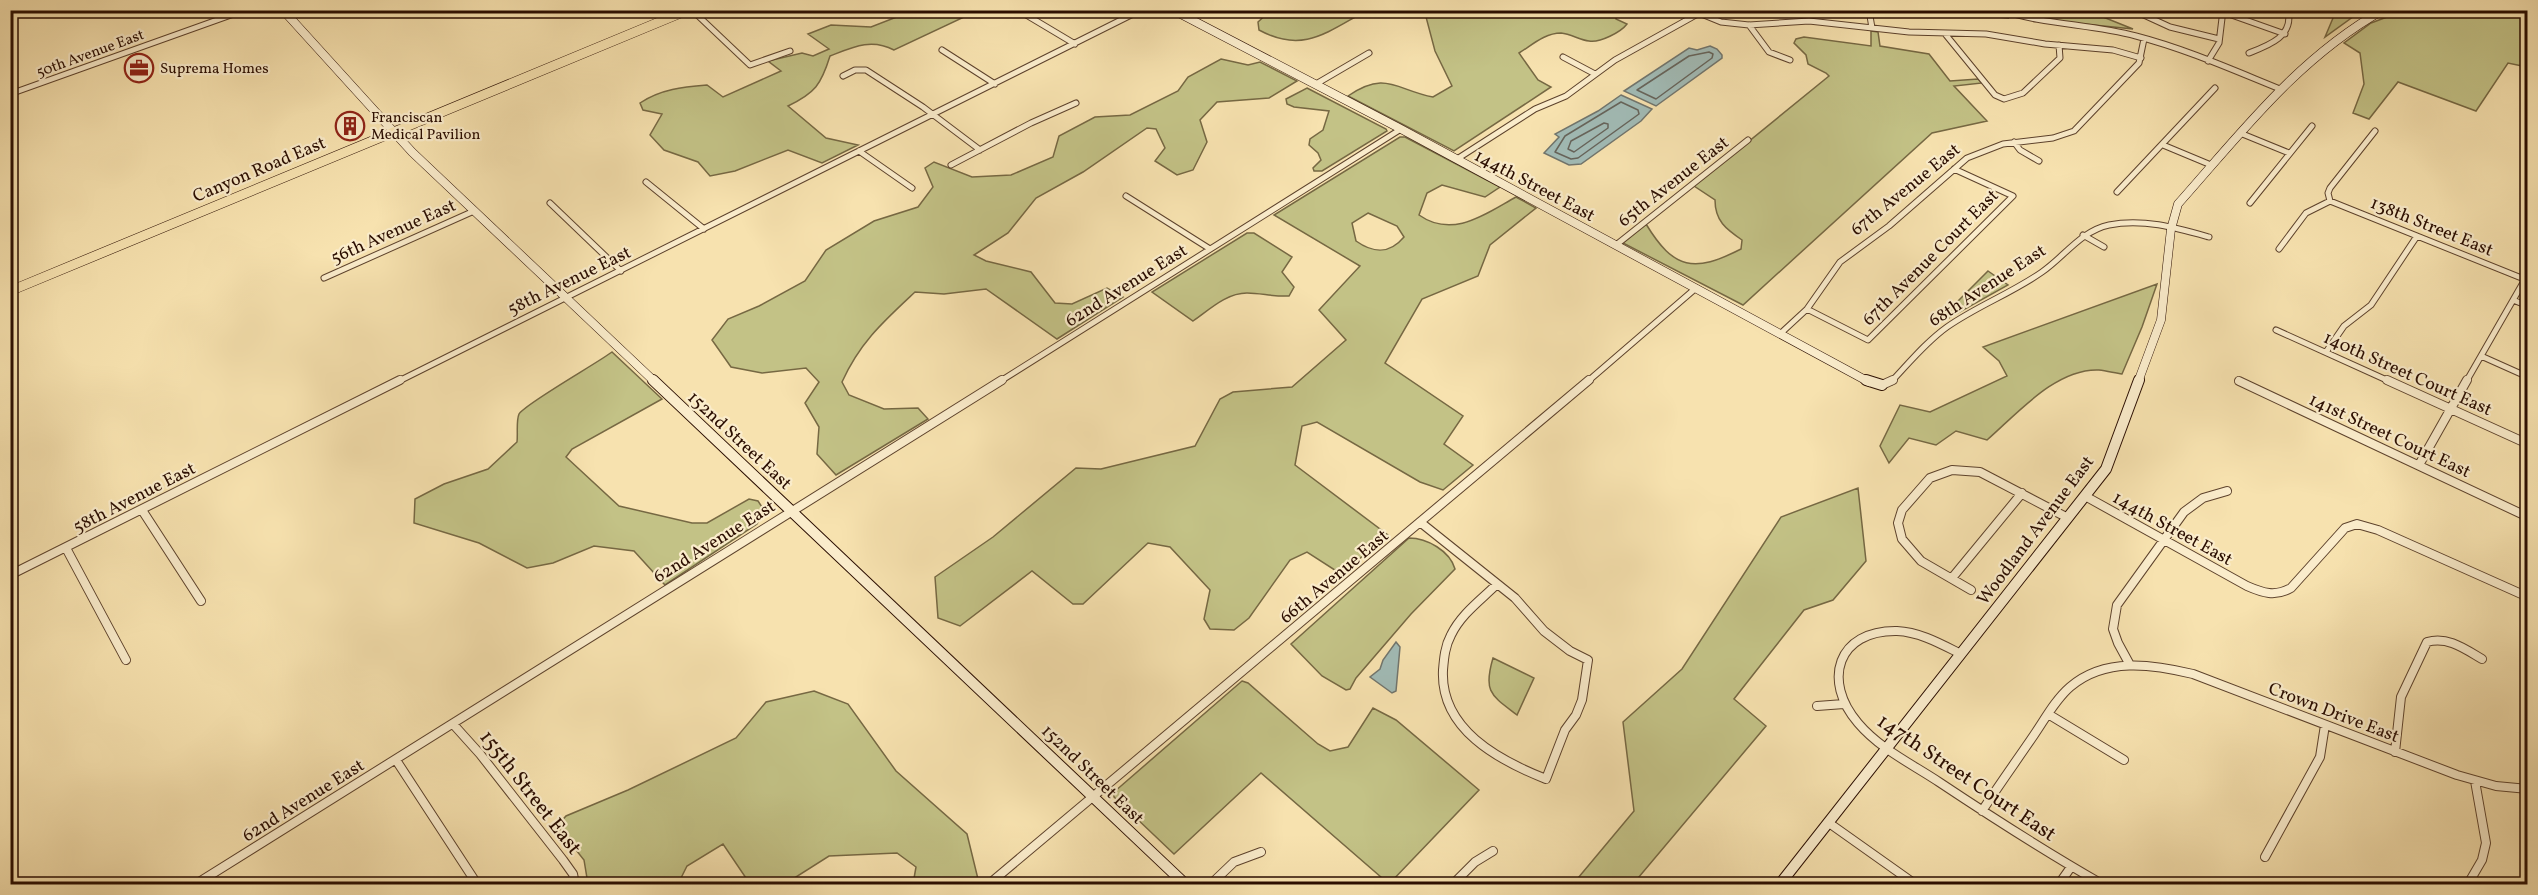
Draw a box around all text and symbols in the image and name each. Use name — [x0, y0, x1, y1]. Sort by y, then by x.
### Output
street label: 50th Avenue East — [34, 25, 147, 84]
office icon: Suprema Homes — [123, 52, 155, 84]
place label: Suprema Homes — [160, 59, 269, 80]
place label: Franciscan Medical Pavilion — [371, 108, 481, 146]
building icon: Franciscan Medical Pavilion — [334, 110, 366, 142]
street label: Canyon Road East — [189, 131, 330, 210]
street label: 65th Avenue East — [1613, 131, 1735, 233]
street label: 67th Avenue East — [1846, 138, 1966, 242]
street label: 144th Street East — [1469, 144, 1599, 229]
street label: 67th Avenue Court East — [1857, 184, 2005, 332]
street label: 138th Street East — [2366, 191, 2497, 263]
street label: 56th Avenue East — [327, 194, 460, 271]
street label: 62nd Avenue East — [1061, 239, 1193, 334]
street label: 68th Avenue East — [1924, 239, 2051, 334]
street label: 58th Avenue East — [504, 241, 636, 322]
street label: 140th Street Court East — [2319, 326, 2496, 423]
street label: 152nd Street East — [681, 386, 797, 496]
street label: 141st Street Court East — [2304, 388, 2474, 485]
street label: Woodland Avenue East — [1972, 451, 2101, 611]
street label: 58th Avenue East — [69, 457, 200, 540]
street label: 144th Street East — [2108, 486, 2237, 573]
street label: 62nd Avenue East — [649, 495, 781, 590]
street label: 66th Avenue East — [1275, 524, 1395, 630]
street label: Crown Drive East — [2264, 677, 2403, 750]
street label: 147th Street Court East — [1871, 707, 2062, 849]
street label: 152nd Street East — [1035, 719, 1149, 831]
street label: 155th Street East — [472, 724, 588, 861]
street label: 62nd Avenue East — [238, 754, 370, 849]

